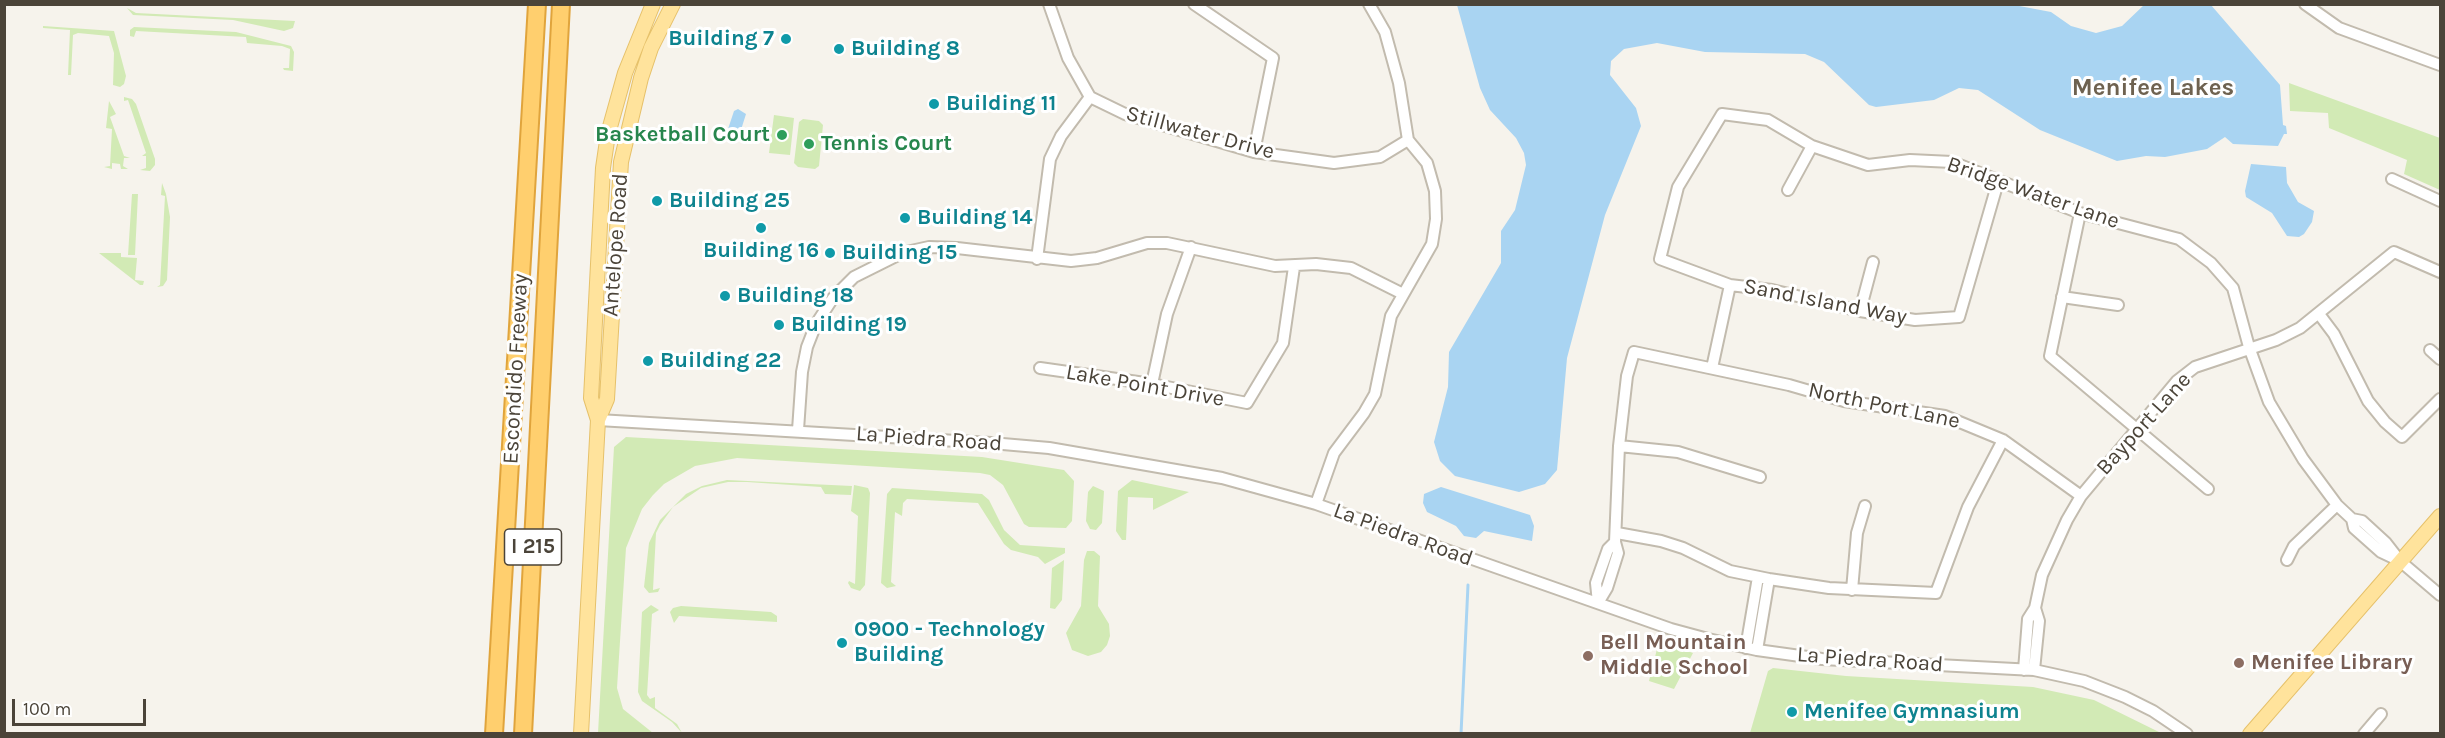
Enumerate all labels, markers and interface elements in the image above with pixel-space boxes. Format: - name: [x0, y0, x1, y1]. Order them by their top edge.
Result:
- place label: Building 7: [668, 26, 774, 52]
- marker: Building 7: [779, 32, 793, 46]
- place label: Building 8: [851, 36, 960, 62]
- marker: Building 8: [832, 42, 846, 56]
- district label: Menifee Lakes: [2072, 74, 2234, 102]
- place label: Building 11: [946, 91, 1056, 117]
- marker: Building 11: [927, 97, 941, 111]
- street label: Stillwater Drive: [1123, 100, 1277, 166]
- place label: Basketball Court: [595, 122, 770, 148]
- marker: Basketball Court: [775, 128, 789, 142]
- place label: Tennis Court: [821, 131, 952, 157]
- marker: Tennis Court: [802, 137, 816, 151]
- street label: Bridge Water Lane: [1943, 151, 2123, 235]
- street label: Antelope Road: [598, 172, 634, 318]
- place label: Building 25: [669, 188, 790, 214]
- marker: Building 25: [650, 194, 664, 208]
- place label: Building 14: [917, 205, 1033, 231]
- marker: Building 14: [898, 211, 912, 225]
- marker: Building 16: [754, 221, 768, 235]
- place label: Building 16: [703, 238, 819, 264]
- place label: Building 15: [842, 240, 957, 266]
- marker: Building 15: [823, 246, 837, 260]
- street label: Escondido Freeway: [498, 273, 534, 465]
- street label: Sand Island Way: [1741, 273, 1909, 331]
- place label: Building 18: [737, 283, 854, 309]
- marker: Building 18: [718, 289, 732, 303]
- place label: Building 19: [791, 312, 907, 338]
- marker: Building 19: [772, 318, 786, 332]
- place label: Building 22: [660, 348, 781, 374]
- marker: Building 22: [641, 354, 655, 368]
- street label: Lake Point Drive: [1064, 359, 1226, 413]
- street label: Bayport Lane: [2091, 367, 2197, 481]
- street label: North Port Lane: [1806, 377, 1962, 435]
- street label: La Piedra Road: [855, 421, 1003, 457]
- street label: La Piedra Road: [1330, 498, 1476, 572]
- road number: I 215: [504, 529, 562, 565]
- place label: 0900 - Technology Building: [854, 617, 1045, 668]
- place label: Bell Mountain Middle School: [1600, 630, 1748, 682]
- marker: 0900 - Technology Building: [835, 636, 849, 650]
- street label: La Piedra Road: [1796, 642, 1944, 678]
- marker: Bell Mountain Middle School: [1581, 649, 1595, 663]
- place label: Menifee Library: [2251, 650, 2413, 676]
- marker: Menifee Library: [2232, 656, 2246, 670]
- scale bar: [15, 687, 148, 725]
- text: 100 m: [23, 698, 71, 720]
- place label: Menifee Gymnasium: [1804, 699, 2020, 725]
- marker: Menifee Gymnasium: [1785, 705, 1799, 719]

